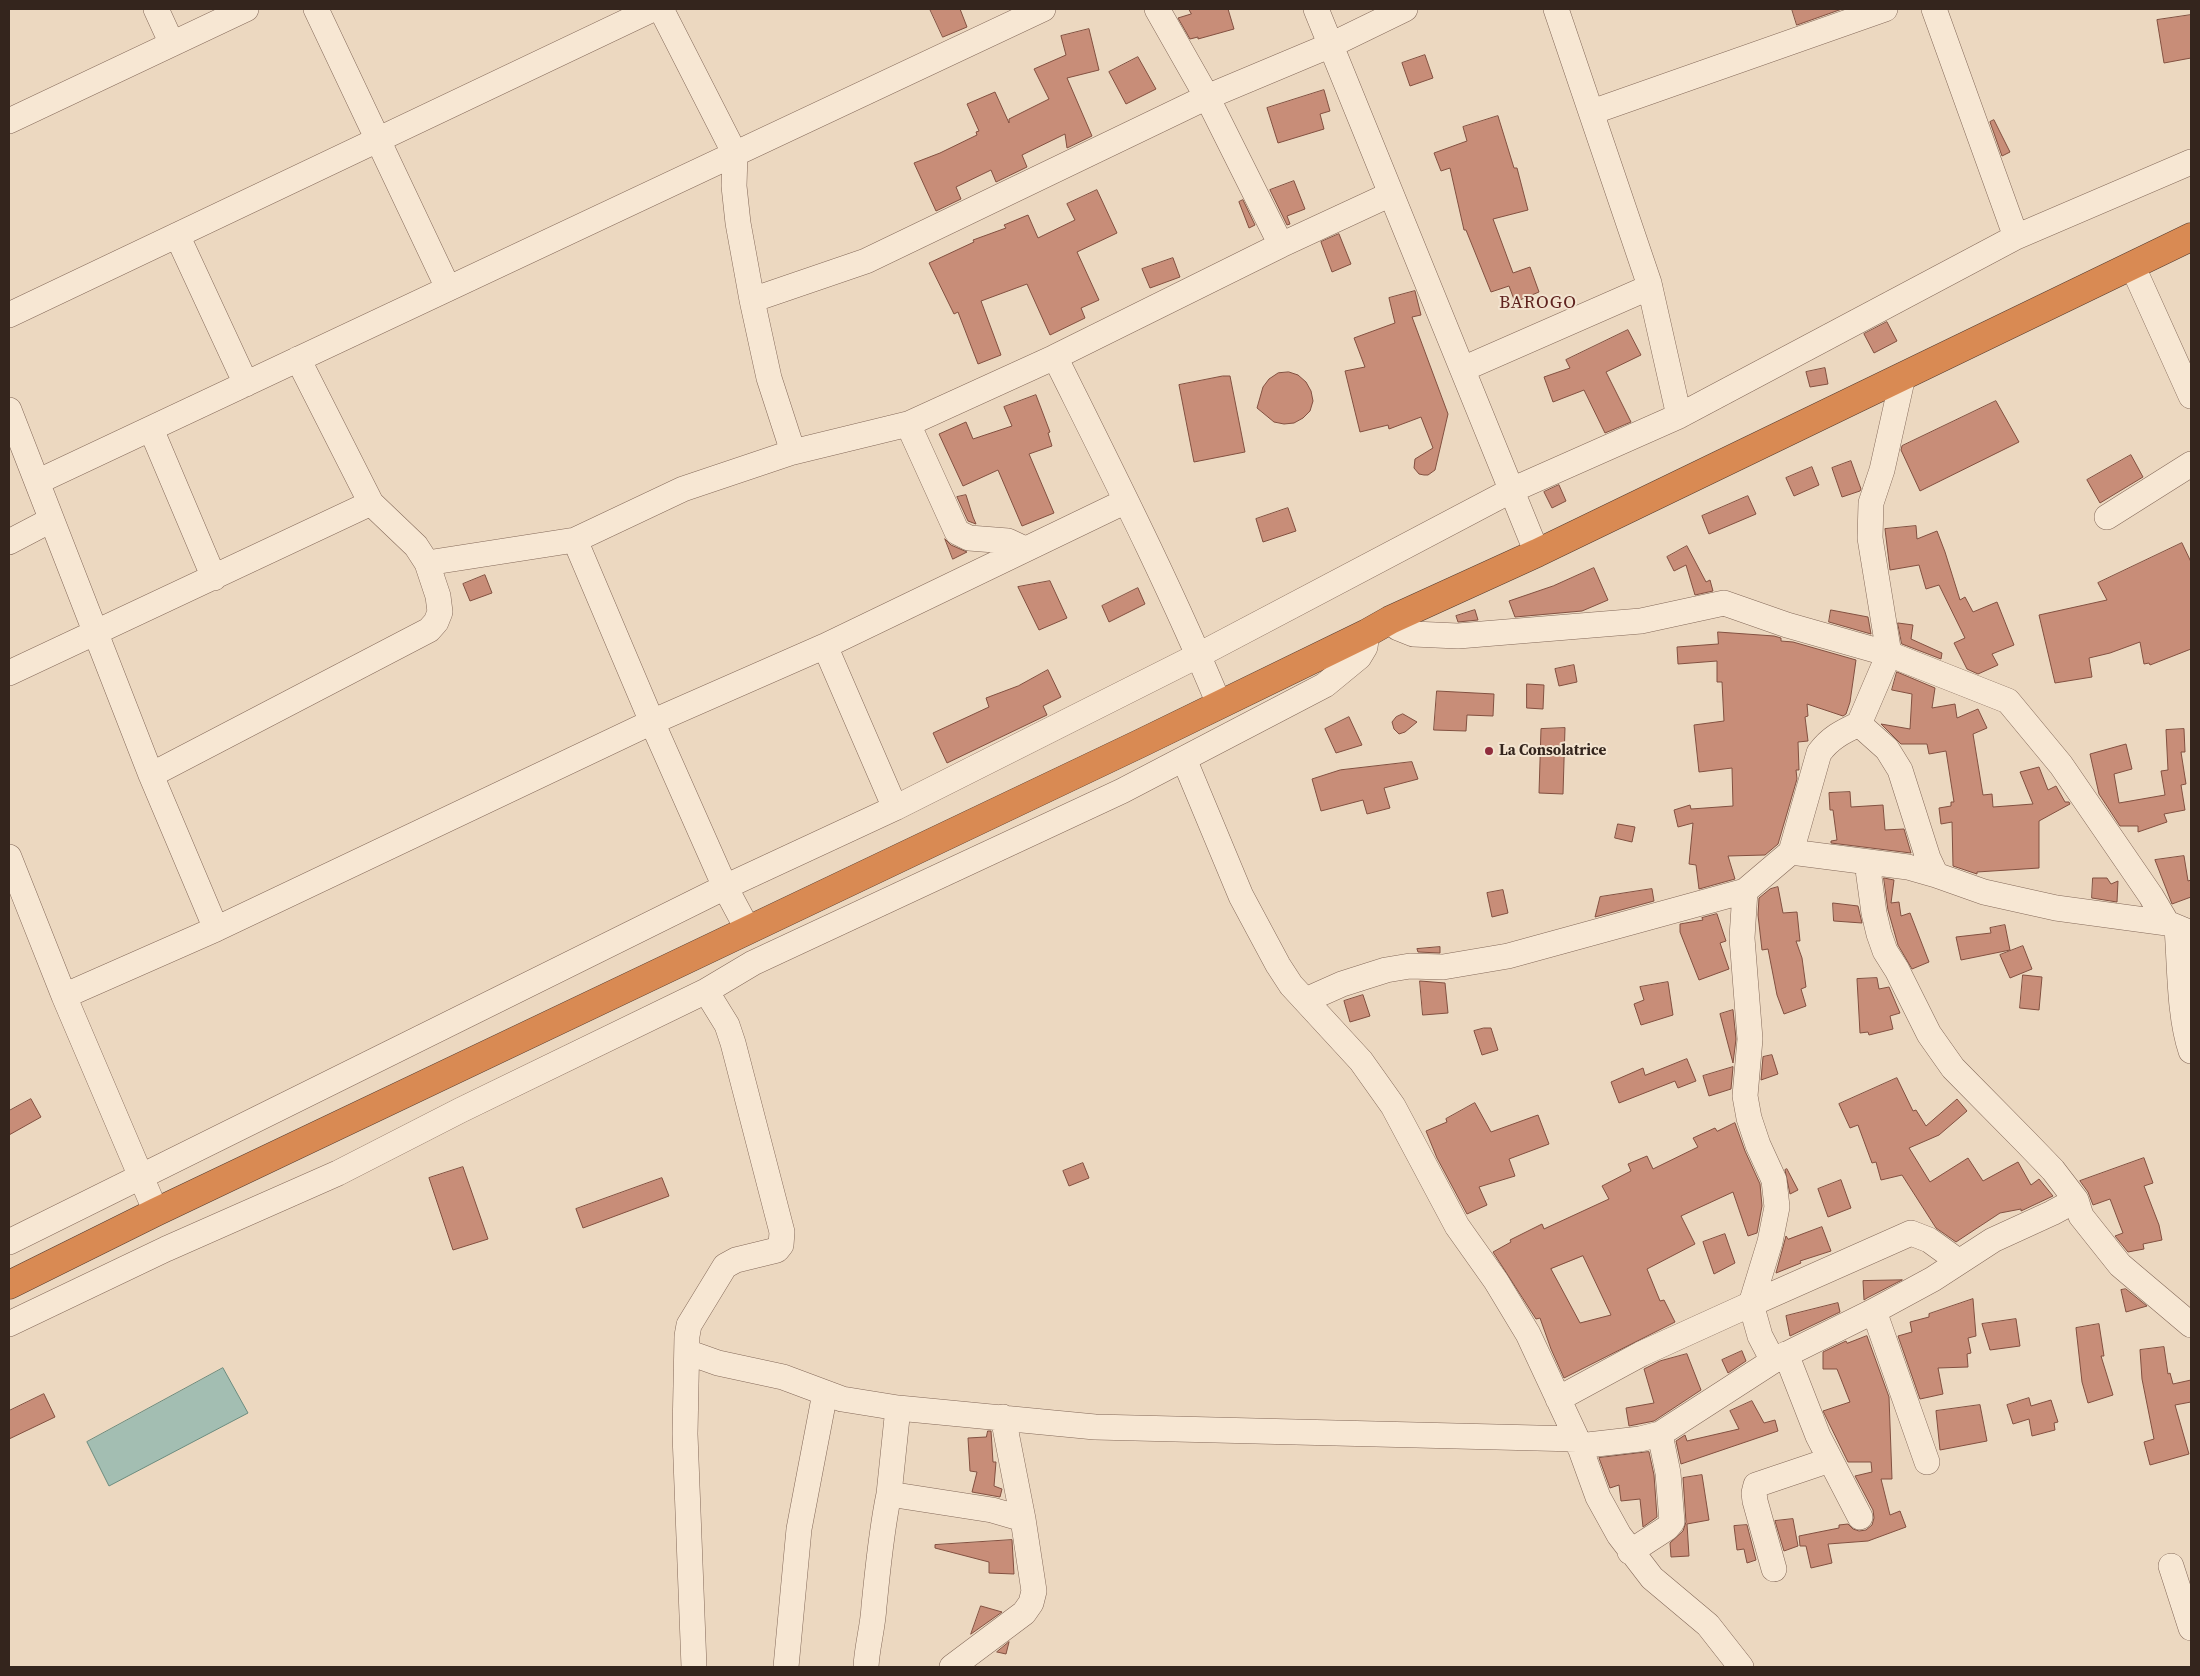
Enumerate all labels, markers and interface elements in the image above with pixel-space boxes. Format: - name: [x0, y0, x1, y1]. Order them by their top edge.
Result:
- district label: BAROGO: [1498, 292, 1578, 314]
- place label: La Consolatrice: [1499, 742, 1606, 760]
- marker: La Consolatrice: [1483, 745, 1495, 757]

